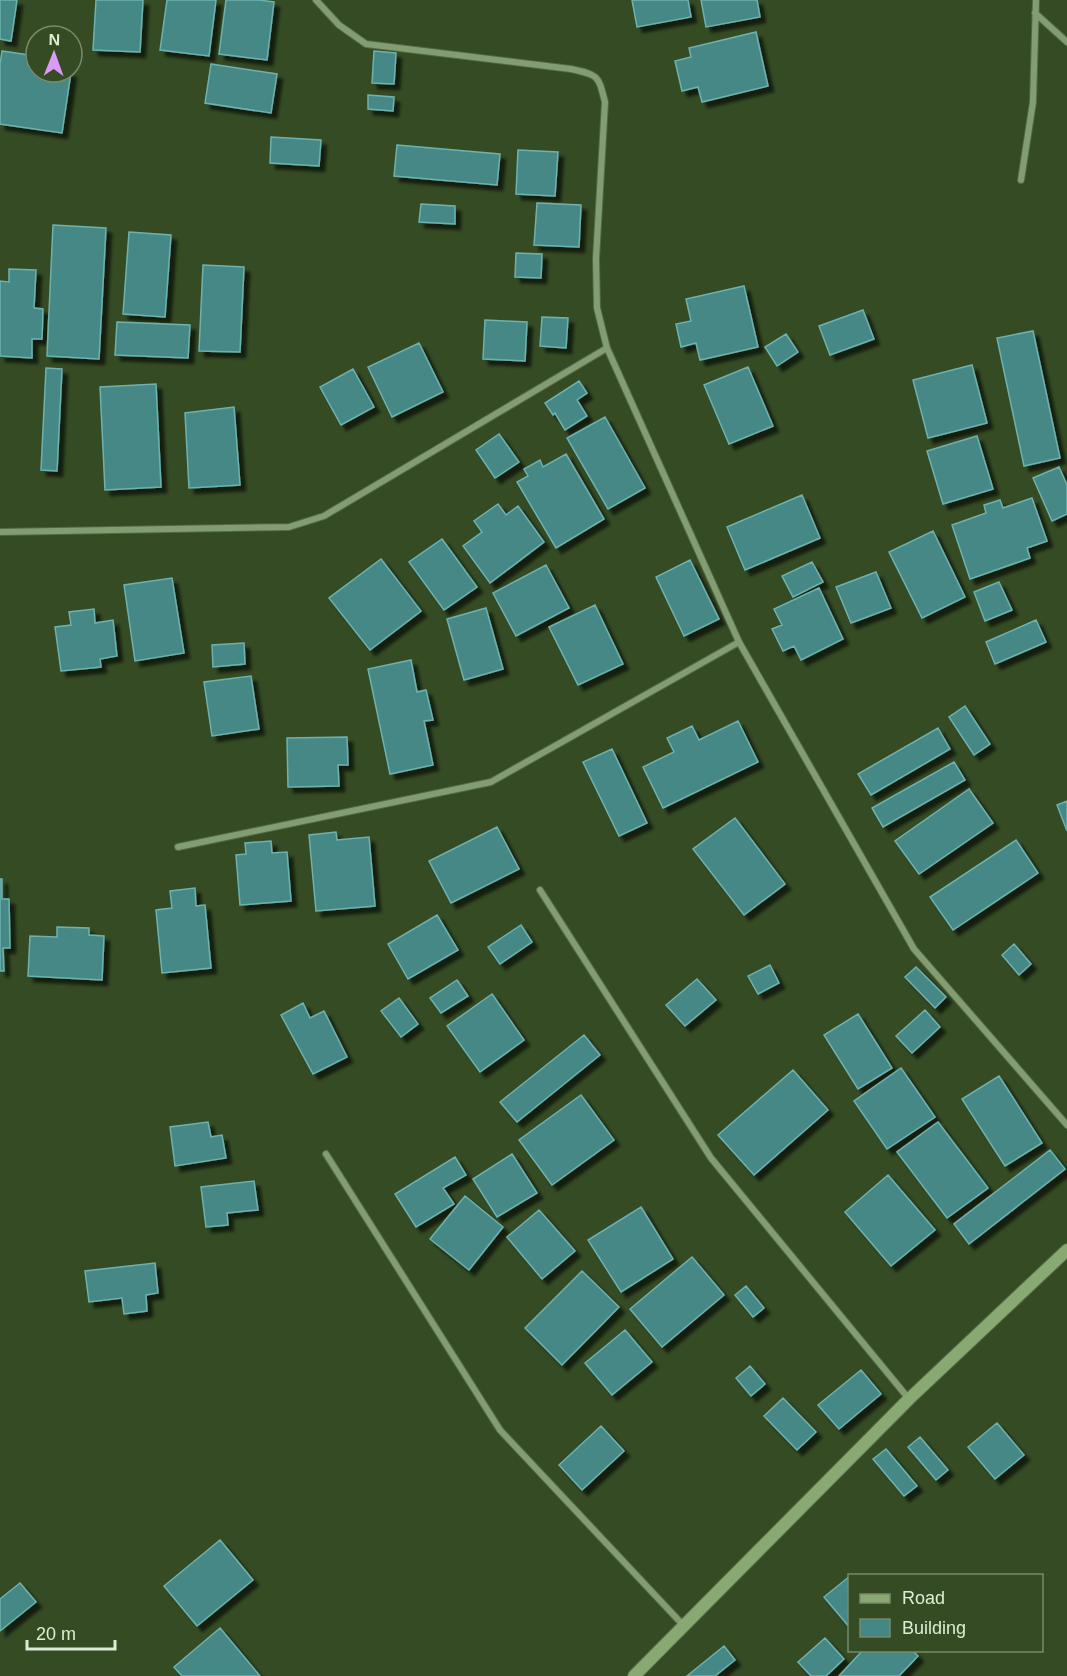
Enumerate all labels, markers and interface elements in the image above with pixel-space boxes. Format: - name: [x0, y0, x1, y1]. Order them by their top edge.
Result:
- north arrow: [24, 24, 84, 84]
- text: N: [48, 31, 60, 48]
- legend: [848, 1574, 1043, 1652]
- text: Road: [902, 1588, 945, 1608]
- scale bar: [27, 1613, 116, 1651]
- text: Building: [902, 1618, 966, 1638]
- text: 20 m: [36, 1624, 76, 1644]

